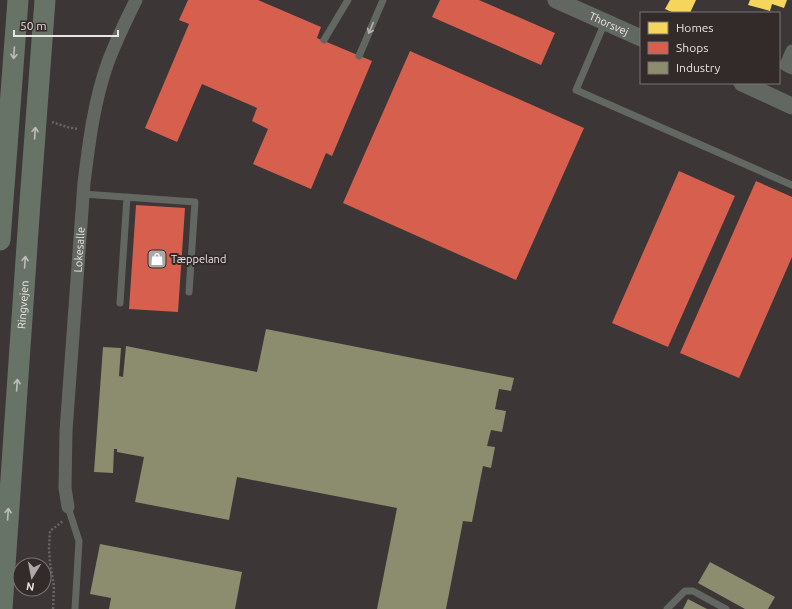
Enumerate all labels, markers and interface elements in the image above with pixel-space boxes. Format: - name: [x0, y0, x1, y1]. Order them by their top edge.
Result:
- street label: Thorsvej: [587, 10, 631, 38]
- scale bar: [14, 12, 118, 38]
- legend: [640, 12, 780, 84]
- text: 50 m: [20, 19, 47, 32]
- one-way arrow: [367, 21, 374, 33]
- text: Homes: [676, 21, 714, 34]
- text: Shops: [676, 41, 708, 54]
- one-way arrow: [10, 46, 17, 59]
- text: Industry: [676, 61, 721, 74]
- one-way arrow: [31, 127, 38, 140]
- street label: Lokesalle: [72, 226, 87, 273]
- shop icon: Tæppeland: [146, 248, 168, 270]
- place label: Tæppeland: [171, 253, 226, 265]
- one-way arrow: [22, 256, 29, 269]
- street label: Ringvejen: [15, 280, 31, 329]
- one-way arrow: [14, 378, 21, 391]
- one-way arrow: [5, 508, 12, 521]
- north arrow: [12, 557, 52, 597]
- text: N: [25, 580, 35, 593]

